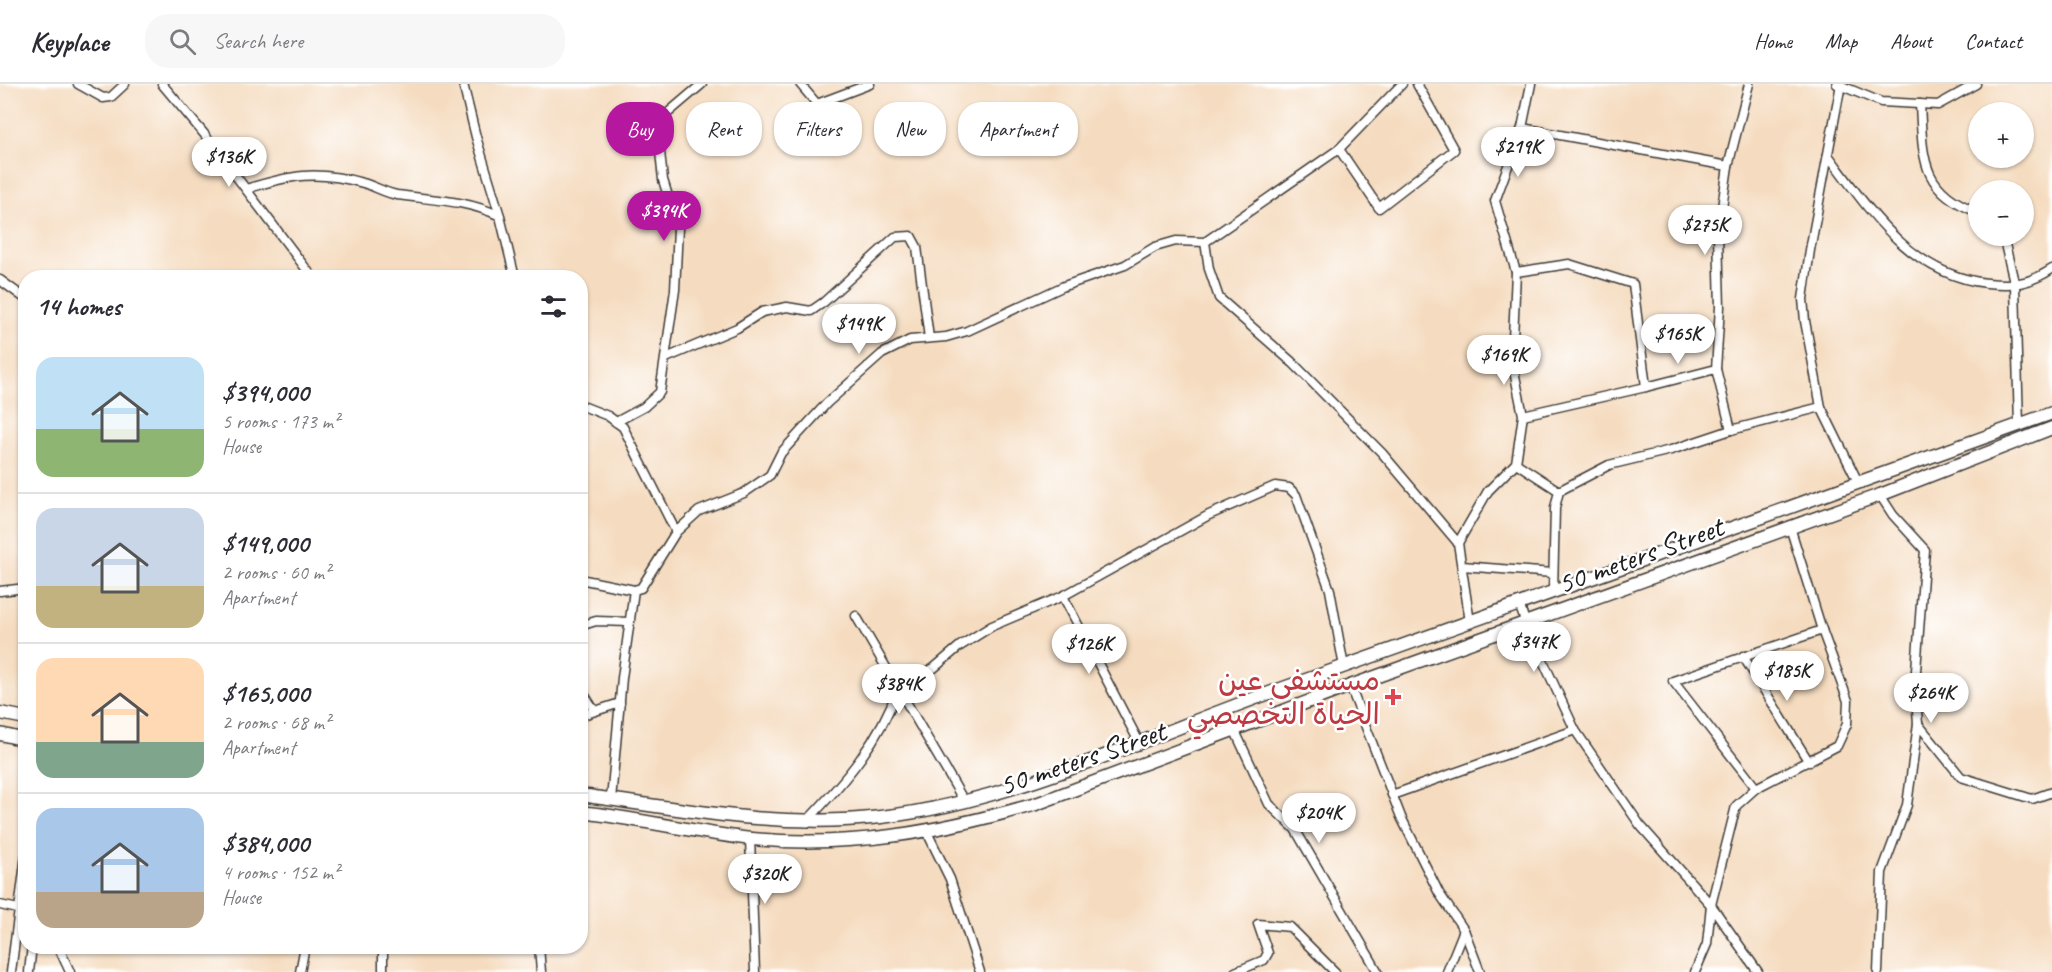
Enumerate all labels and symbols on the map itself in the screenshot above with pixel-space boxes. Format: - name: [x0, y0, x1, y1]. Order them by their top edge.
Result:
- pin: $219K: [1476, 127, 1560, 178]
- pin: $136K: [187, 137, 271, 188]
- pin: $394K: [622, 191, 706, 242]
- pin: $275K: [1663, 205, 1747, 256]
- pin: $149K: [817, 304, 901, 355]
- pin: $165K: [1636, 314, 1720, 365]
- pin: $169K: [1462, 335, 1546, 386]
- street label: 50 meters Street: [1552, 506, 1731, 603]
- pin: $347K: [1492, 622, 1576, 673]
- pin: $126K: [1047, 624, 1131, 675]
- pin: $185K: [1745, 651, 1829, 702]
- place label: مستشفى عين الحياة التخصصي: [1187, 661, 1380, 740]
- pin: $384K: [857, 664, 941, 715]
- pin: $264K: [1889, 673, 1973, 724]
- marker: مستشفى عين الحياة التخصصي: [1384, 688, 1402, 706]
- street label: 50 meters Street: [994, 711, 1173, 804]
- pin: $204K: [1277, 793, 1361, 844]
- pin: $320K: [723, 854, 807, 905]

